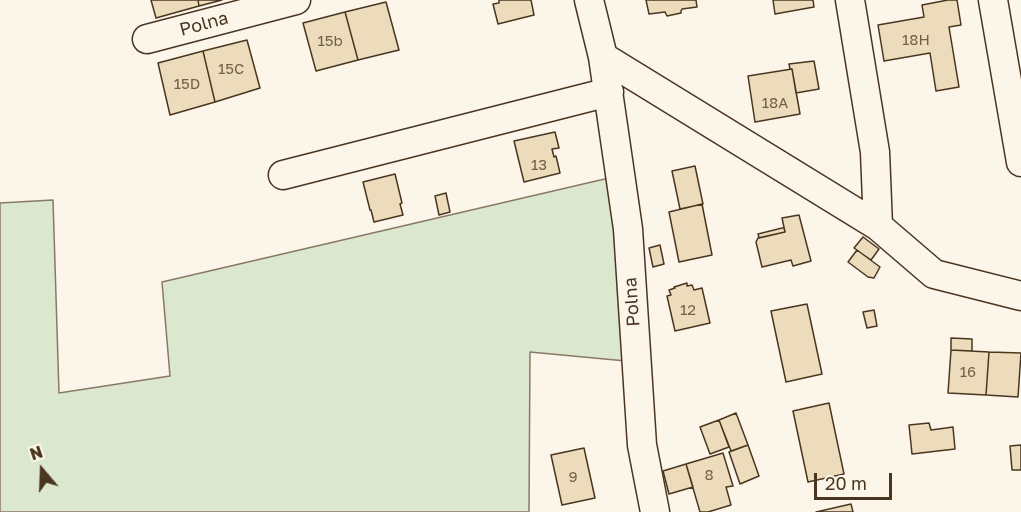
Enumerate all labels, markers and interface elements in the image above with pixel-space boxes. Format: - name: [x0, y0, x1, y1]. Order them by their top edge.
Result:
- street label: Polna: [177, 7, 231, 41]
- house number: 18H: [902, 31, 930, 49]
- house number: 15b: [317, 32, 343, 50]
- house number: 15C: [218, 60, 244, 78]
- house number: 15D: [174, 75, 200, 93]
- house number: 18A: [762, 94, 788, 112]
- house number: 13: [531, 156, 547, 174]
- street label: Polna: [620, 277, 644, 327]
- house number: 12: [680, 301, 696, 319]
- house number: 16: [960, 363, 976, 381]
- north arrow: [12, 440, 72, 500]
- text: N: [27, 442, 45, 464]
- scale bar: [817, 461, 895, 499]
- house number: 8: [704, 466, 714, 484]
- house number: 9: [568, 468, 578, 486]
- text: 20 m: [825, 472, 867, 494]

